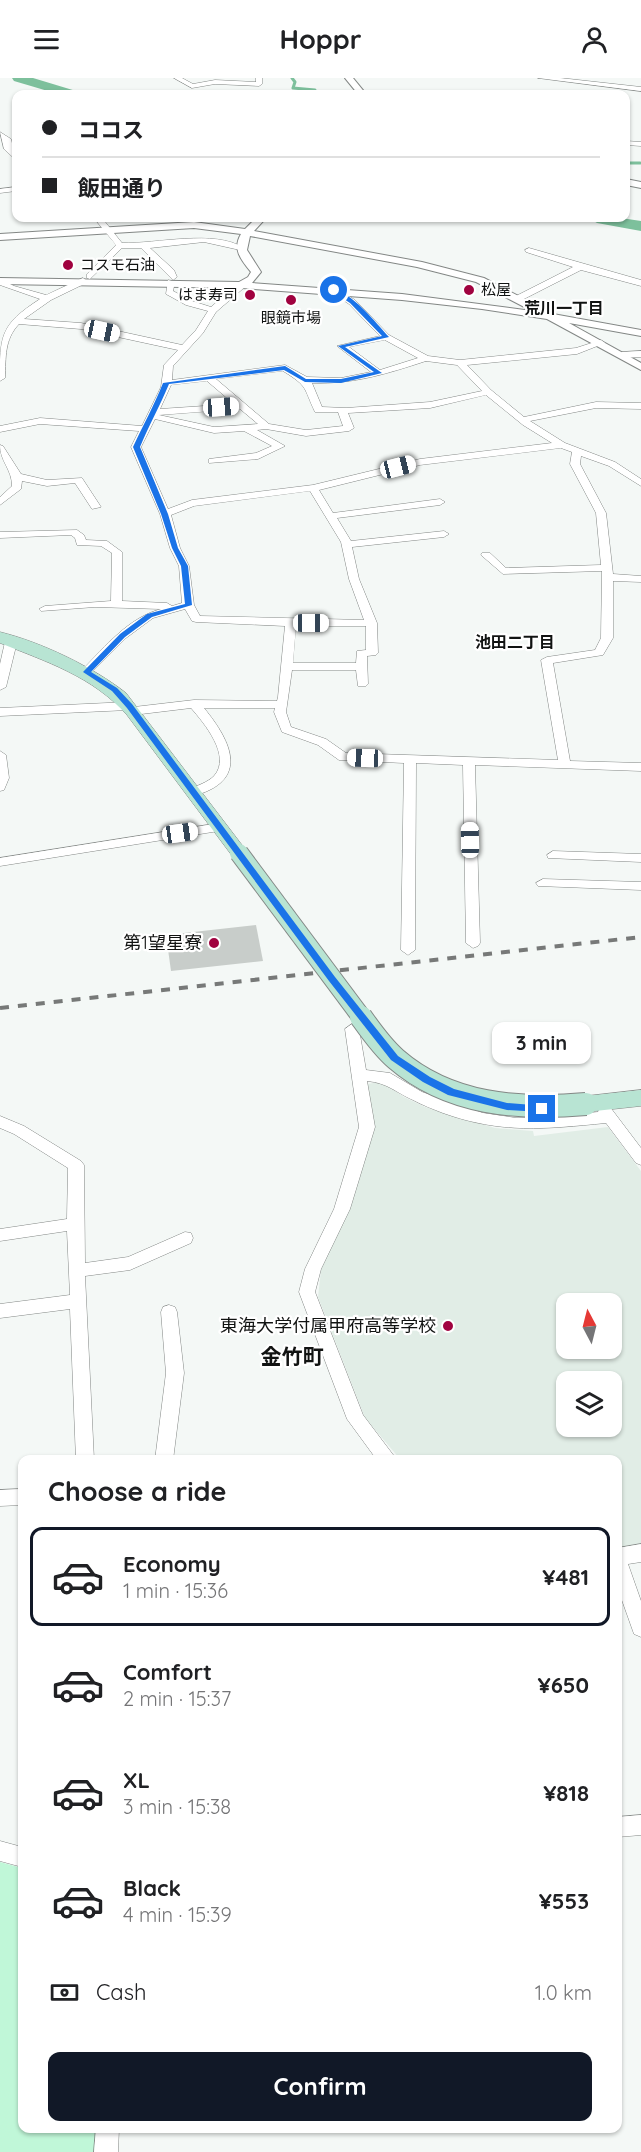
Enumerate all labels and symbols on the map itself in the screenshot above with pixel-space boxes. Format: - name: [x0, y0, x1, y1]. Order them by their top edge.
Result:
- place label: コスモ石油: [80, 255, 155, 274]
- marker: コスモ石油: [61, 258, 75, 272]
- route start: [320, 276, 347, 303]
- place label: 松屋: [481, 280, 511, 299]
- marker: 松屋: [462, 283, 476, 297]
- place label: はま寿司: [178, 285, 238, 304]
- marker: はま寿司: [243, 288, 257, 302]
- marker: 眼鏡市場: [284, 293, 298, 307]
- district label: 荒川一丁目: [524, 298, 604, 318]
- place label: 眼鏡市場: [261, 308, 321, 327]
- car: [83, 318, 121, 344]
- car: [202, 397, 240, 417]
- car: [378, 454, 418, 480]
- car: [293, 614, 329, 632]
- district label: 池田二丁目: [475, 632, 555, 652]
- car: [347, 748, 383, 768]
- car: [161, 822, 199, 844]
- car: [461, 822, 479, 858]
- place label: 第1望星寮: [123, 931, 202, 954]
- marker: 第1望星寮: [207, 936, 221, 950]
- callout: 3 min: [492, 1022, 592, 1064]
- route end: [528, 1095, 555, 1122]
- north arrow: [556, 1293, 622, 1359]
- place label: 東海大学付属甲府高等学校: [220, 1314, 436, 1337]
- marker: 東海大学付属甲府高等学校: [441, 1319, 455, 1333]
- district label: 金竹町: [261, 1343, 324, 1369]

